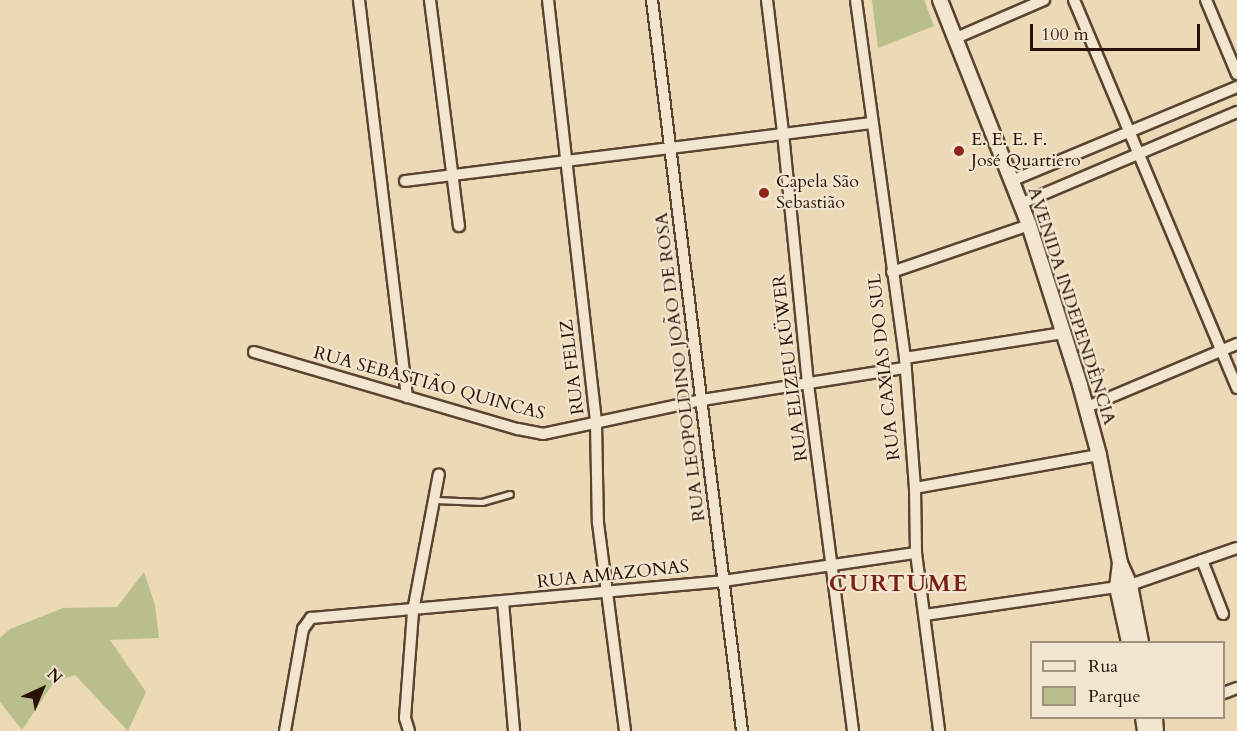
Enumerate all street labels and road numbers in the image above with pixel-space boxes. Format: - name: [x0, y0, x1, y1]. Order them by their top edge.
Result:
- street label: AVENIDA INDEPENDÊNCIA: [1022, 184, 1120, 428]
- street label: RUA LEOPOLDINO JOÃO DE ROSA: [651, 211, 711, 523]
- street label: RUA CAXIAS DO SUL: [864, 272, 906, 462]
- street label: RUA ELIZEU KÜWER: [769, 273, 813, 463]
- street label: RUA FELIZ: [556, 318, 590, 416]
- street label: RUA SEBASTIÃO QUINCAS: [311, 343, 547, 425]
- street label: RUA AMAZONAS: [536, 556, 690, 594]

